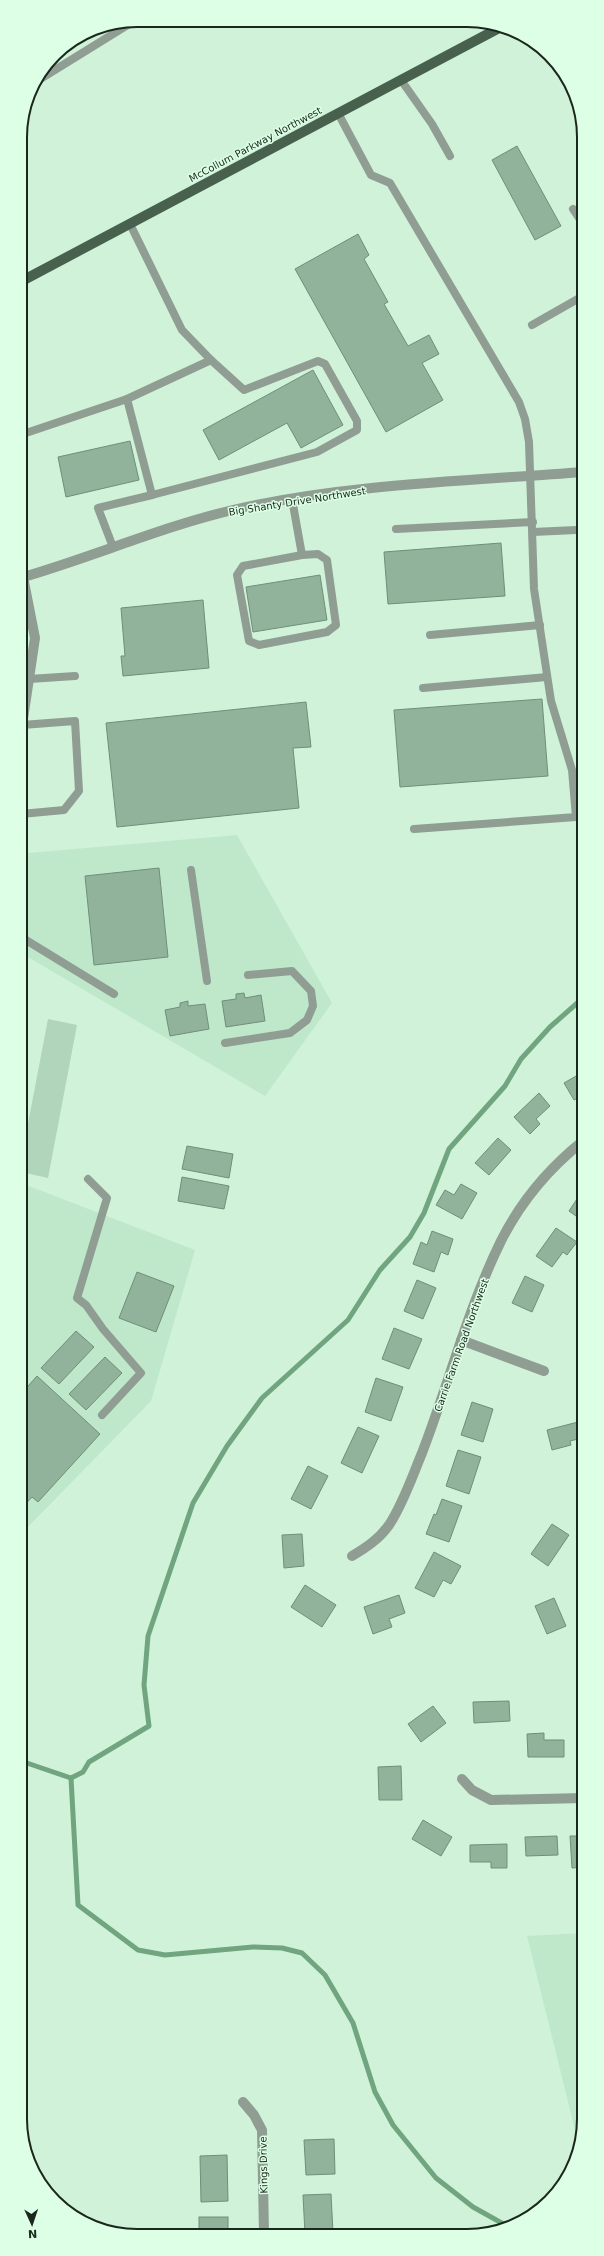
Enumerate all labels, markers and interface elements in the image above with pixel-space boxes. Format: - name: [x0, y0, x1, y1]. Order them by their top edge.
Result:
- street label: McCollum Parkway Northwest: [187, 105, 323, 184]
- street label: Big Shanty Drive Northwest: [228, 485, 366, 518]
- street label: Carrie Farm Road Northwest: [432, 1277, 491, 1413]
- street label: Kings Drive: [258, 2136, 269, 2194]
- north arrow: [12, 2204, 52, 2244]
- text: N: [28, 2227, 37, 2240]

